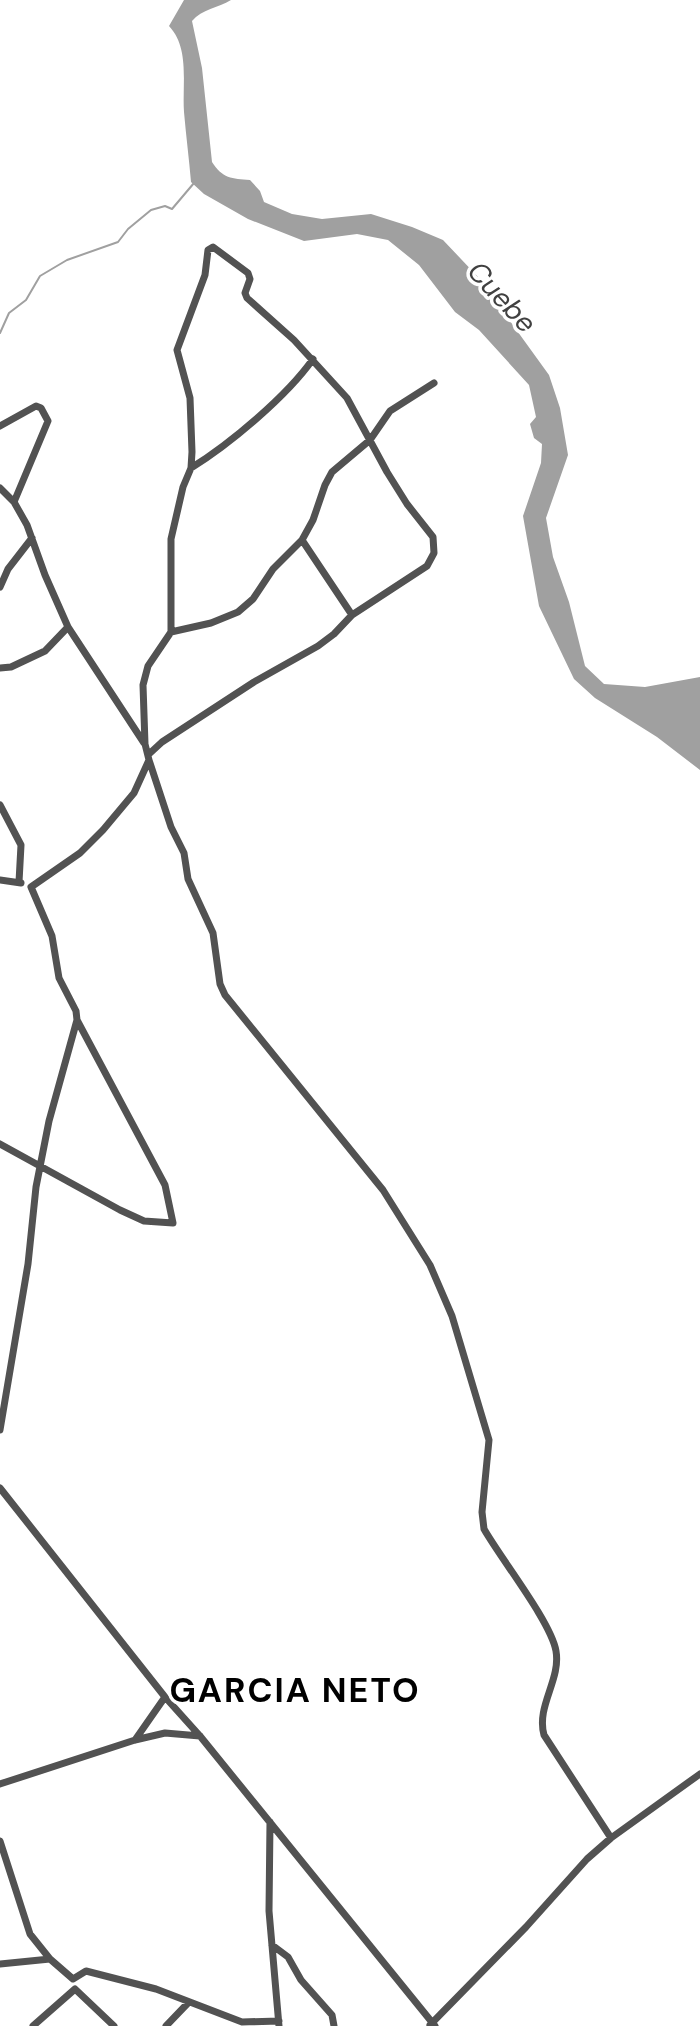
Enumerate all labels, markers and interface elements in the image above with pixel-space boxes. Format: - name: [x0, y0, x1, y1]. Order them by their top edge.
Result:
- water label: Cuebe: [459, 253, 545, 341]
- district label: GARCIA NETO: [169, 1668, 421, 1713]

